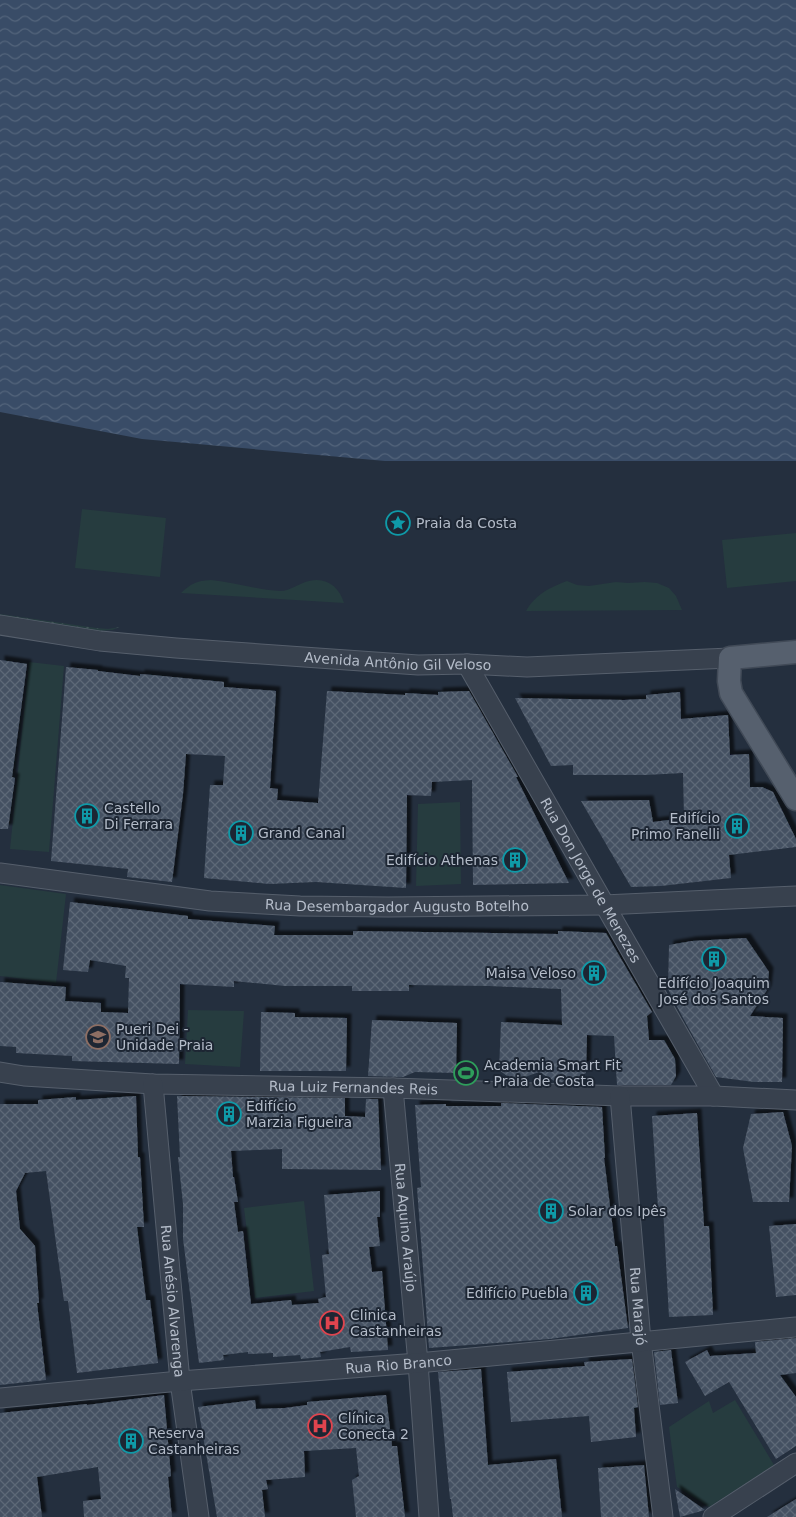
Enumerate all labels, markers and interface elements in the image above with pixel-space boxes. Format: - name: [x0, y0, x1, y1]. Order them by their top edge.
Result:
- place icon: Praia da Costa: [385, 510, 411, 536]
- place label: Praia da Costa: [416, 515, 517, 531]
- street label: Avenida Antônio Gil Veloso: [304, 649, 492, 673]
- street label: Rua Don Jorge de Menezes: [537, 795, 644, 965]
- place label: Castello Di Ferrara: [104, 800, 173, 832]
- building icon: Castello Di Ferrara: [74, 803, 100, 829]
- place label: Edifício Primo Fanelli: [631, 810, 720, 842]
- building icon: Edifício Primo Fanelli: [724, 813, 750, 839]
- building icon: Grand Canal: [228, 820, 254, 846]
- place label: Grand Canal: [258, 825, 345, 841]
- building icon: Edifício Athenas: [502, 847, 528, 873]
- place label: Edifício Athenas: [386, 852, 498, 868]
- street label: Rua Desembargador Augusto Botelho: [265, 896, 529, 915]
- building icon: Edifício Joaquim José dos Santos: [701, 946, 727, 972]
- building icon: Maisa Veloso: [581, 960, 607, 986]
- place label: Maisa Veloso: [486, 965, 576, 981]
- place label: Edifício Joaquim José dos Santos: [658, 975, 770, 1007]
- place label: Pueri Dei - Unidade Praia: [116, 1021, 213, 1053]
- school or university icon: Pueri Dei - Unidade Praia: [85, 1024, 111, 1050]
- place label: Academia Smart Fit - Praia de Costa: [484, 1057, 621, 1089]
- sports icon: Academia Smart Fit - Praia de Costa: [453, 1060, 479, 1086]
- street label: Rua Luiz Fernandes Reis: [269, 1078, 438, 1098]
- place label: Edifício Marzia Figueira: [246, 1098, 352, 1130]
- building icon: Edifício Marzia Figueira: [216, 1101, 242, 1127]
- street label: Rua Aquino Araújo: [392, 1162, 419, 1292]
- building icon: Solar dos Ipês: [538, 1198, 564, 1224]
- place label: Solar dos Ipês: [568, 1203, 666, 1219]
- street label: Rua Anésio Alvarenga: [158, 1224, 188, 1378]
- street label: Rua Marajó: [627, 1266, 649, 1346]
- building icon: Edifício Puebla: [573, 1280, 599, 1306]
- place label: Edifício Puebla: [466, 1285, 568, 1301]
- place label: Clinica Castanheiras: [350, 1307, 442, 1339]
- hospital icon: Clinica Castanheiras: [319, 1310, 345, 1336]
- street label: Rua Rio Branco: [345, 1352, 453, 1376]
- place label: Clínica Conecta 2: [338, 1410, 409, 1442]
- hospital icon: Clínica Conecta 2: [307, 1413, 333, 1439]
- place label: Reserva Castanheiras: [148, 1425, 240, 1457]
- building icon: Reserva Castanheiras: [118, 1428, 144, 1454]

